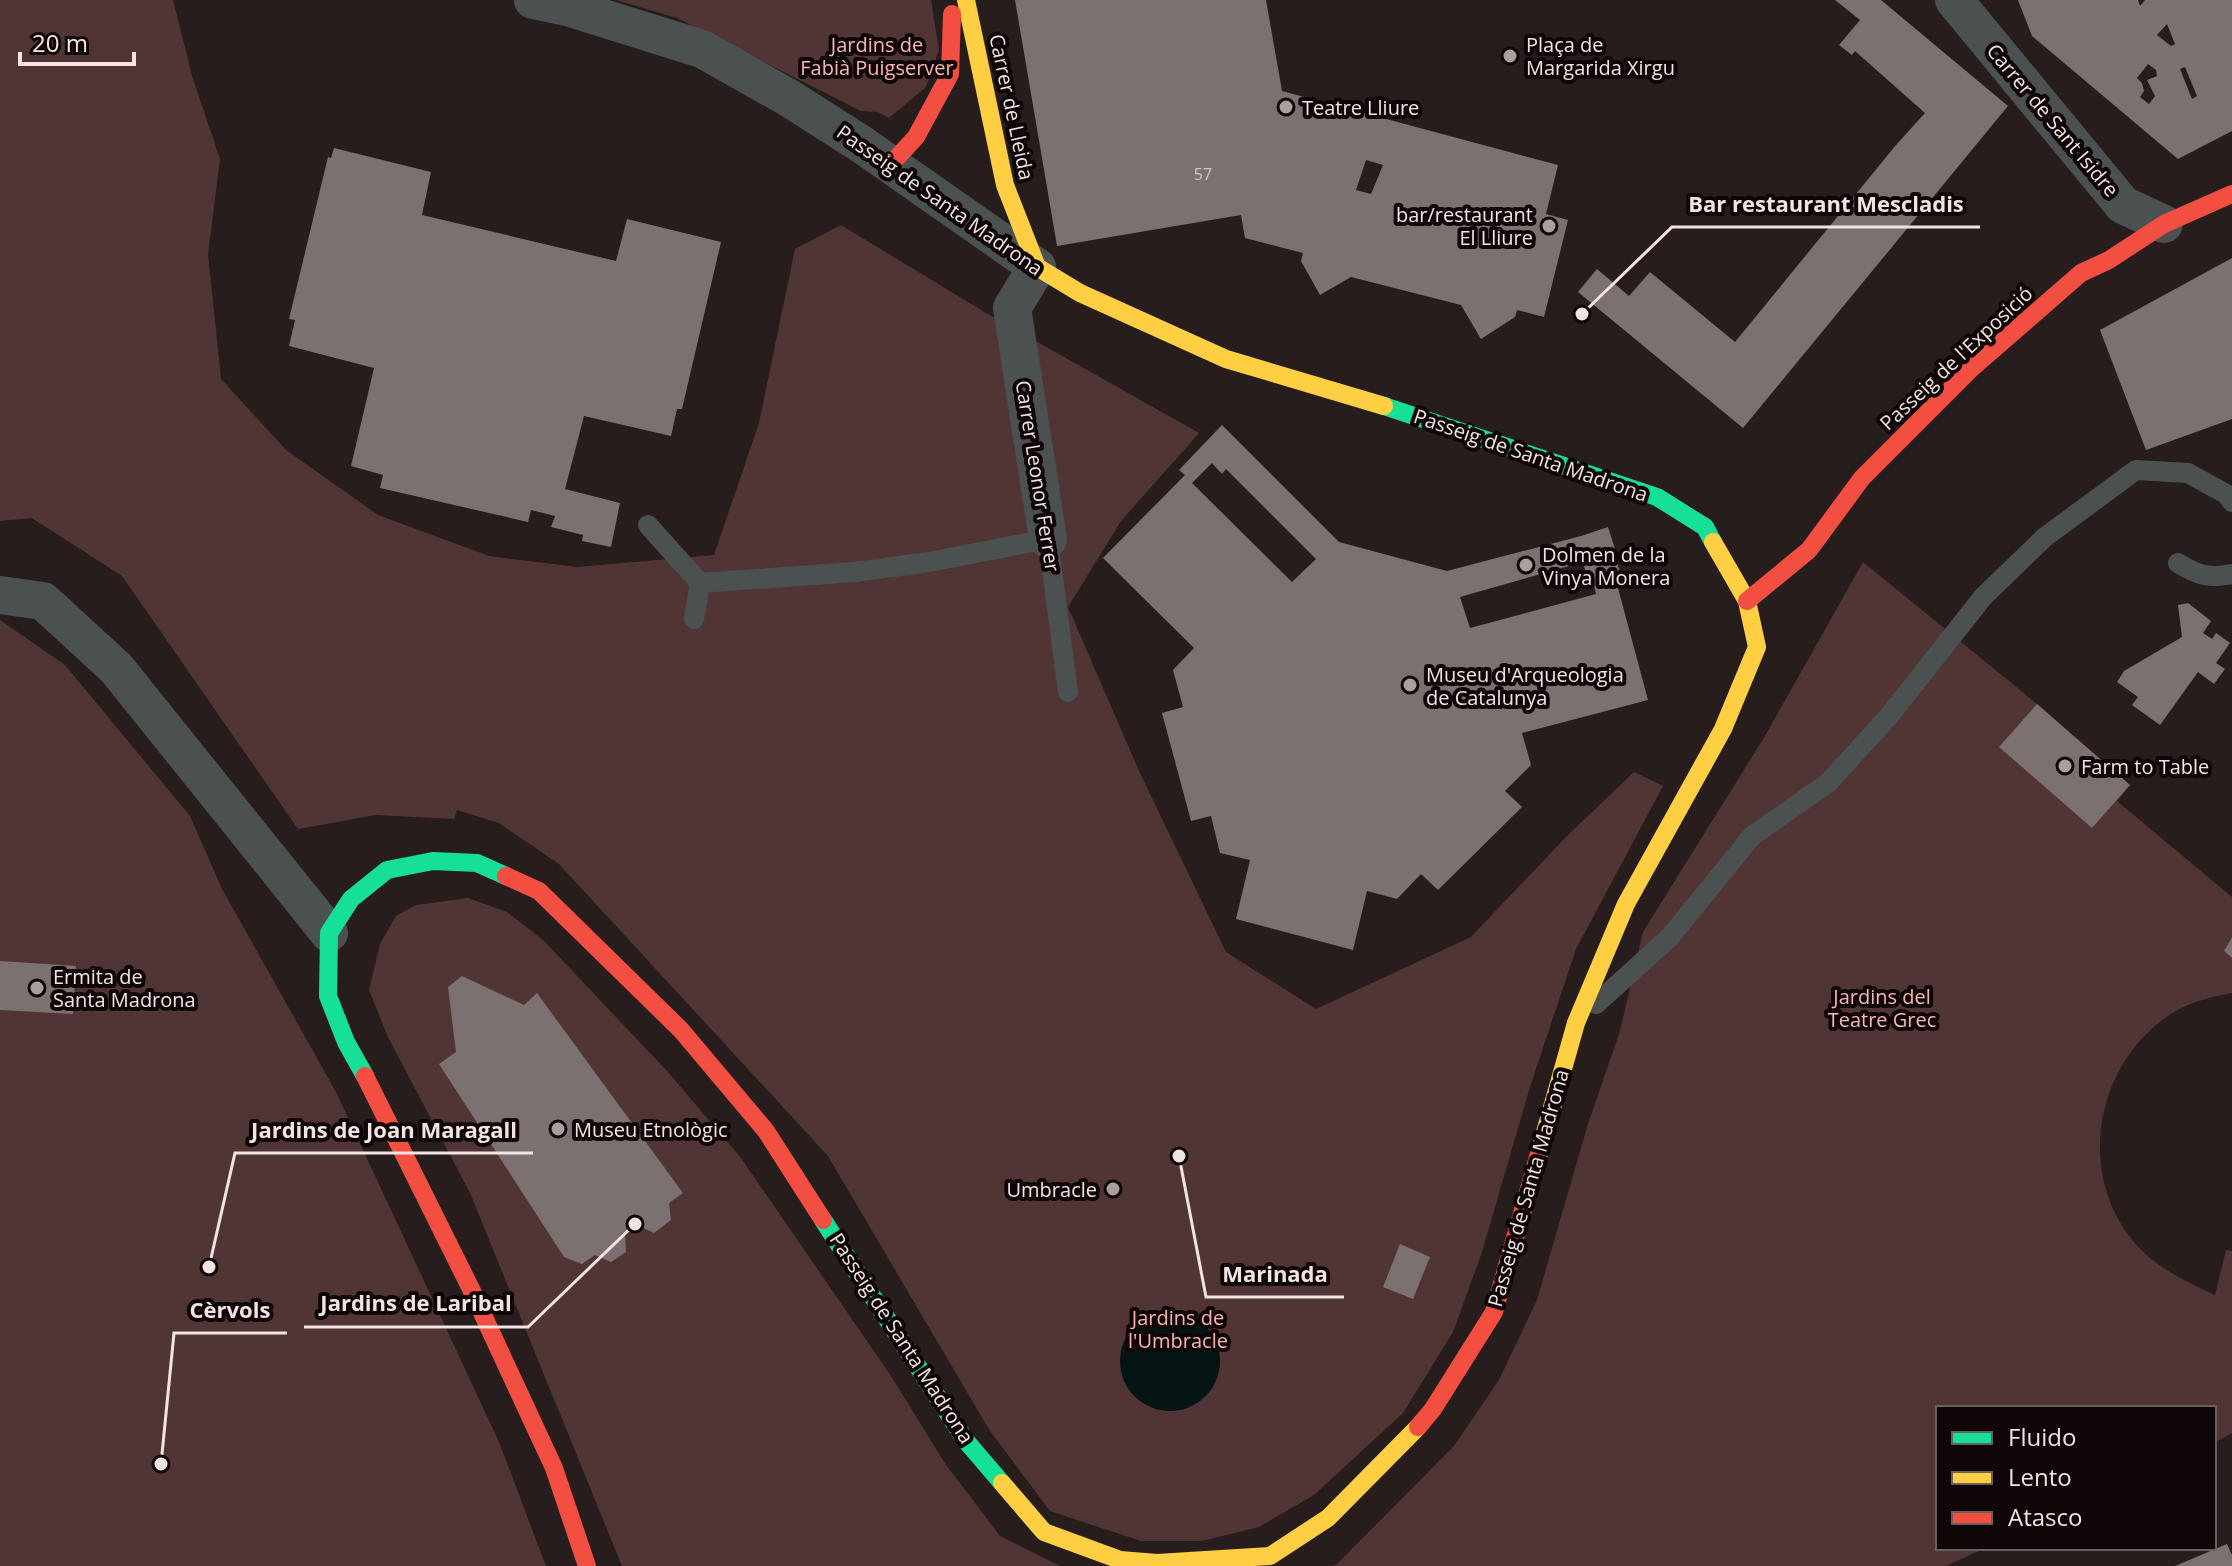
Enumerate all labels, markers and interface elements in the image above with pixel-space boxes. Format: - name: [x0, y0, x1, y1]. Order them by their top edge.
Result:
- scale bar: [20, 16, 134, 66]
- text: 20 m: [32, 26, 88, 59]
- park label: Jardins de Fabià Puigserver: [800, 31, 954, 81]
- place label: Plaça de Margarida Xirgu: [1526, 31, 1675, 81]
- street label: Carrer de Lleida: [983, 32, 1041, 182]
- street label: Carrer de Sant Isidre: [1981, 38, 2125, 202]
- marker: Plaça de Margarida Xirgu: [1501, 47, 1519, 65]
- place label: Teatre Lliure: [1302, 94, 1419, 121]
- marker: Teatre Lliure: [1277, 98, 1295, 116]
- street label: Passeig de Santa Madrona: [832, 118, 1048, 282]
- house number: 57: [1194, 163, 1212, 185]
- callout: Bar restaurant Mescladis: [1672, 181, 1980, 227]
- text: Bar restaurant Mescladis: [1688, 188, 1964, 218]
- place label: bar/restaurant El Lliure: [1396, 201, 1533, 251]
- marker: bar/restaurant El Lliure: [1540, 217, 1558, 235]
- street label: Passeig de l'Exposició: [1874, 280, 2038, 436]
- street label: Carrer Leonor Ferrer: [1010, 378, 1066, 574]
- street label: Passeig de Santa Madrona: [1410, 402, 1652, 508]
- place label: Dolmen de la Vinya Monera: [1542, 541, 1670, 591]
- marker: Dolmen de la Vinya Monera: [1517, 556, 1535, 574]
- place label: Museu d'Arqueologia de Catalunya: [1426, 661, 1624, 711]
- marker: Museu d'Arqueologia de Catalunya: [1401, 676, 1419, 694]
- place label: Farm to Table: [2081, 753, 2209, 780]
- marker: Farm to Table: [2056, 757, 2074, 775]
- place label: Ermita de Santa Madrona: [53, 963, 196, 1013]
- marker: Ermita de Santa Madrona: [28, 979, 46, 997]
- park label: Jardins del Teatre Grec: [1828, 983, 1936, 1033]
- street label: Passeig de Santa Madrona: [1481, 1066, 1575, 1310]
- callout: Jardins de Joan Maragall: [235, 1107, 533, 1153]
- text: Jardins de Joan Maragall: [249, 1114, 517, 1144]
- place label: Museu Etnològic: [574, 1116, 728, 1143]
- marker: Museu Etnològic: [549, 1120, 567, 1138]
- place label: Umbracle: [1007, 1176, 1097, 1203]
- marker: Umbracle: [1104, 1180, 1122, 1198]
- street label: Passeig de Santa Madrona: [824, 1228, 980, 1448]
- callout: Marinada: [1206, 1251, 1344, 1297]
- text: Marinada: [1222, 1258, 1328, 1288]
- callout: Jardins de Laribal: [304, 1281, 528, 1327]
- callout: Cèrvols: [174, 1287, 287, 1333]
- text: Jardins de Laribal: [318, 1287, 512, 1317]
- text: Cèrvols: [190, 1294, 270, 1324]
- park label: Jardins de l'Umbracle: [1128, 1304, 1228, 1354]
- legend: [1936, 1406, 2216, 1550]
- text: Fluido: [2008, 1420, 2076, 1453]
- text: Lento: [2008, 1460, 2072, 1493]
- text: Atasco: [2008, 1500, 2082, 1533]

